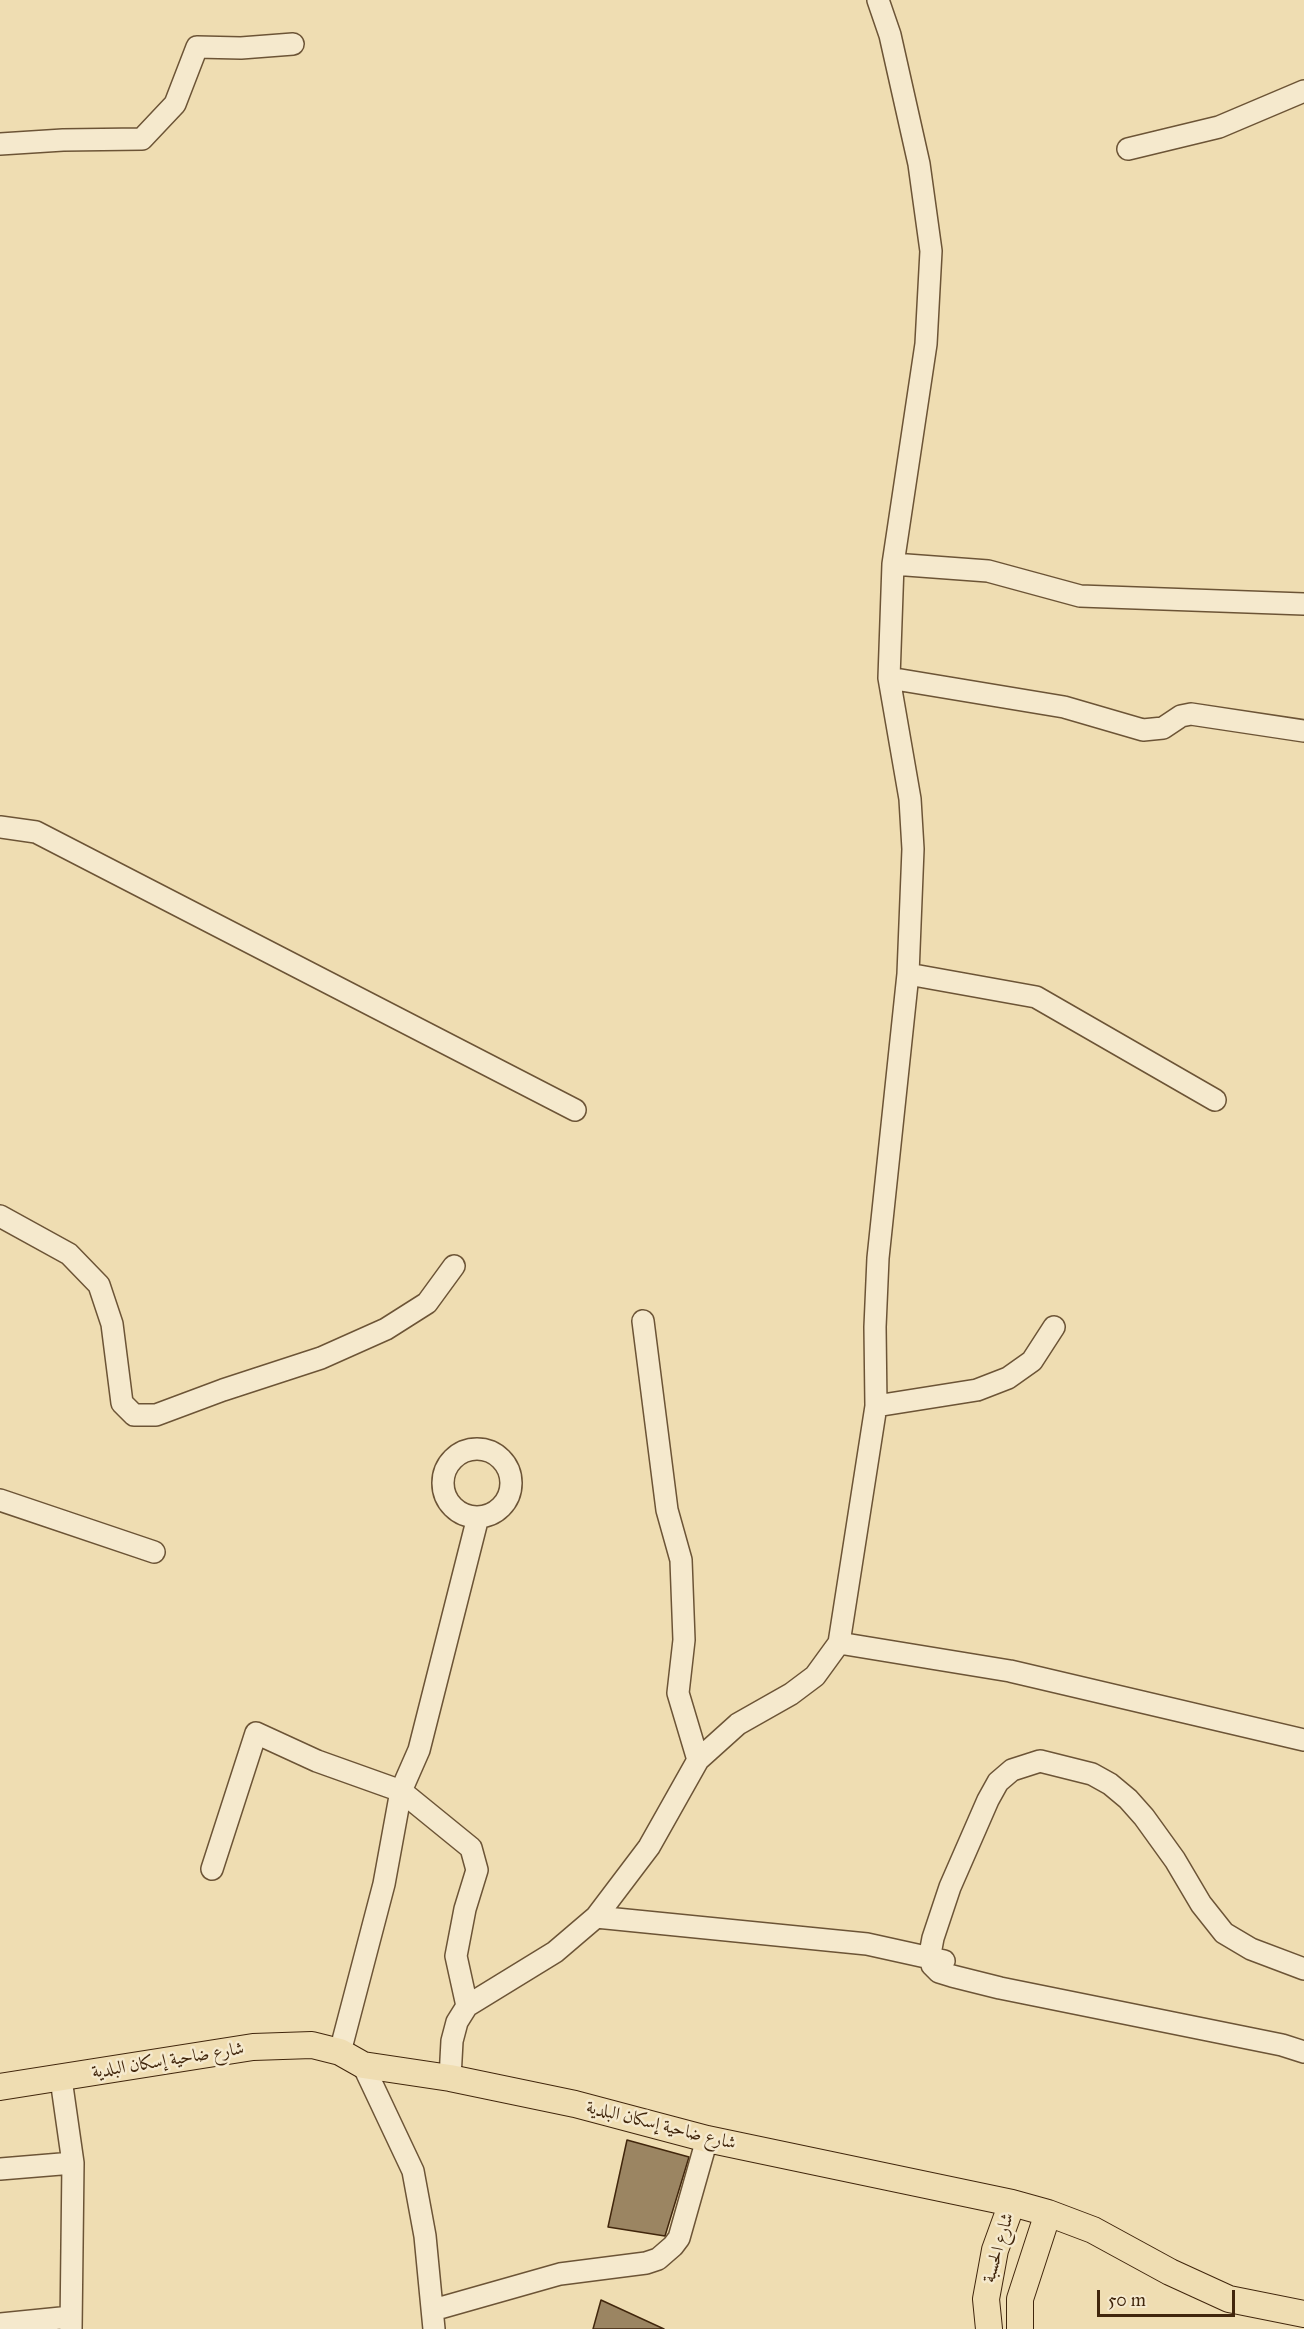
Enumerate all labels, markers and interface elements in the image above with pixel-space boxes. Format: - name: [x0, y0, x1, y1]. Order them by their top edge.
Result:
- street label: شارع ضاحية إسكان البلدية: [90, 2038, 246, 2084]
- street label: شارع ضاحية إسكان البلدية: [584, 2097, 738, 2155]
- street label: شارع الحسبة: [979, 2211, 1019, 2285]
- scale bar: [1100, 2278, 1238, 2316]
- text: 50 m: [1108, 2289, 1146, 2311]

